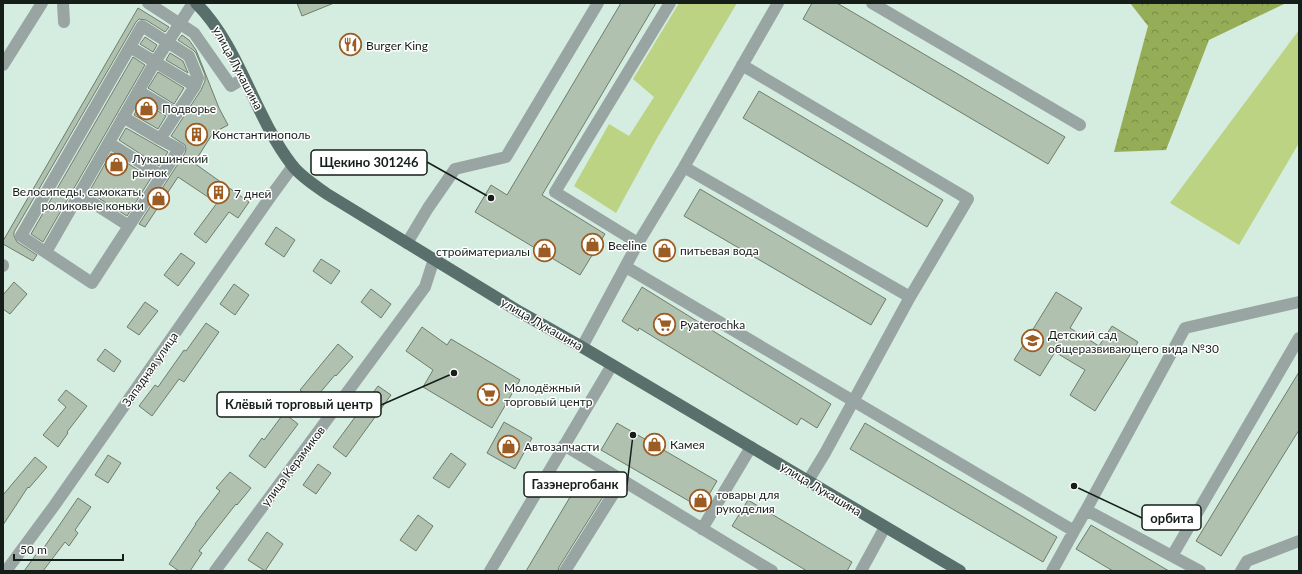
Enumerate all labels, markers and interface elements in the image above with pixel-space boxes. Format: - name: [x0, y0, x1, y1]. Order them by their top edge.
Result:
- street label: улица Лукашина: [210, 24, 266, 112]
- restaurant icon: Burger King: [337, 32, 363, 58]
- place label: Burger King: [366, 38, 428, 53]
- shop icon: Подворье: [134, 95, 160, 121]
- place label: Подворье: [162, 101, 216, 116]
- building icon: Константинополь: [183, 121, 209, 147]
- place label: Константинополь: [212, 127, 311, 142]
- callout: Щекино 301246: [311, 150, 427, 175]
- place label: Лукашинский рынок: [131, 151, 208, 180]
- shop icon: Лукашинский рынок: [104, 152, 130, 178]
- text: Щекино 301246: [319, 154, 419, 170]
- building icon: 7 дней: [206, 180, 232, 206]
- place label: Велосипеды, самокаты, роликовые коньки: [12, 184, 144, 213]
- shop icon: Велосипеды, самокаты, роликовые коньки: [146, 185, 172, 211]
- place label: 7 дней: [234, 186, 272, 201]
- shop icon: Beeline: [580, 232, 606, 258]
- shop icon: питьевая вода: [652, 237, 678, 263]
- shop icon: стройматериалы: [532, 238, 558, 264]
- place label: Beeline: [608, 238, 647, 253]
- place label: питьевая вода: [680, 243, 759, 258]
- place label: стройматериалы: [436, 244, 530, 259]
- street label: улица Лукашина: [498, 294, 586, 354]
- supermarket icon: Pyaterochka: [652, 311, 678, 337]
- place label: Pyaterochka: [680, 317, 745, 332]
- place label: Детский сад общеразвивающего вида №30: [1048, 327, 1219, 356]
- school or university icon: Детский сад общеразвивающего вида №30: [1020, 328, 1046, 354]
- street label: Западная улица: [119, 329, 181, 409]
- place label: Молодёжный торговый центр: [504, 380, 593, 409]
- supermarket icon: Молодёжный торговый центр: [476, 381, 502, 407]
- callout: Клёвый торговый центр: [217, 392, 381, 417]
- text: Клёвый торговый центр: [225, 396, 373, 412]
- street label: улица Керамиков: [258, 423, 328, 509]
- shop icon: Камея: [641, 431, 667, 457]
- shop icon: Автозапчасти: [496, 433, 522, 459]
- place label: Камея: [670, 437, 705, 452]
- place label: Автозапчасти: [524, 439, 599, 454]
- street label: улица Лукашина: [778, 459, 864, 519]
- callout: Газэнергобанк: [524, 472, 627, 497]
- text: Газэнергобанк: [531, 476, 619, 492]
- place label: товары для рукоделия: [716, 487, 779, 516]
- shop icon: товары для рукоделия: [687, 488, 713, 514]
- callout: орбита: [1142, 505, 1201, 530]
- text: орбита: [1150, 510, 1194, 526]
- scale bar: [14, 536, 123, 562]
- text: 50 m: [20, 542, 47, 557]

